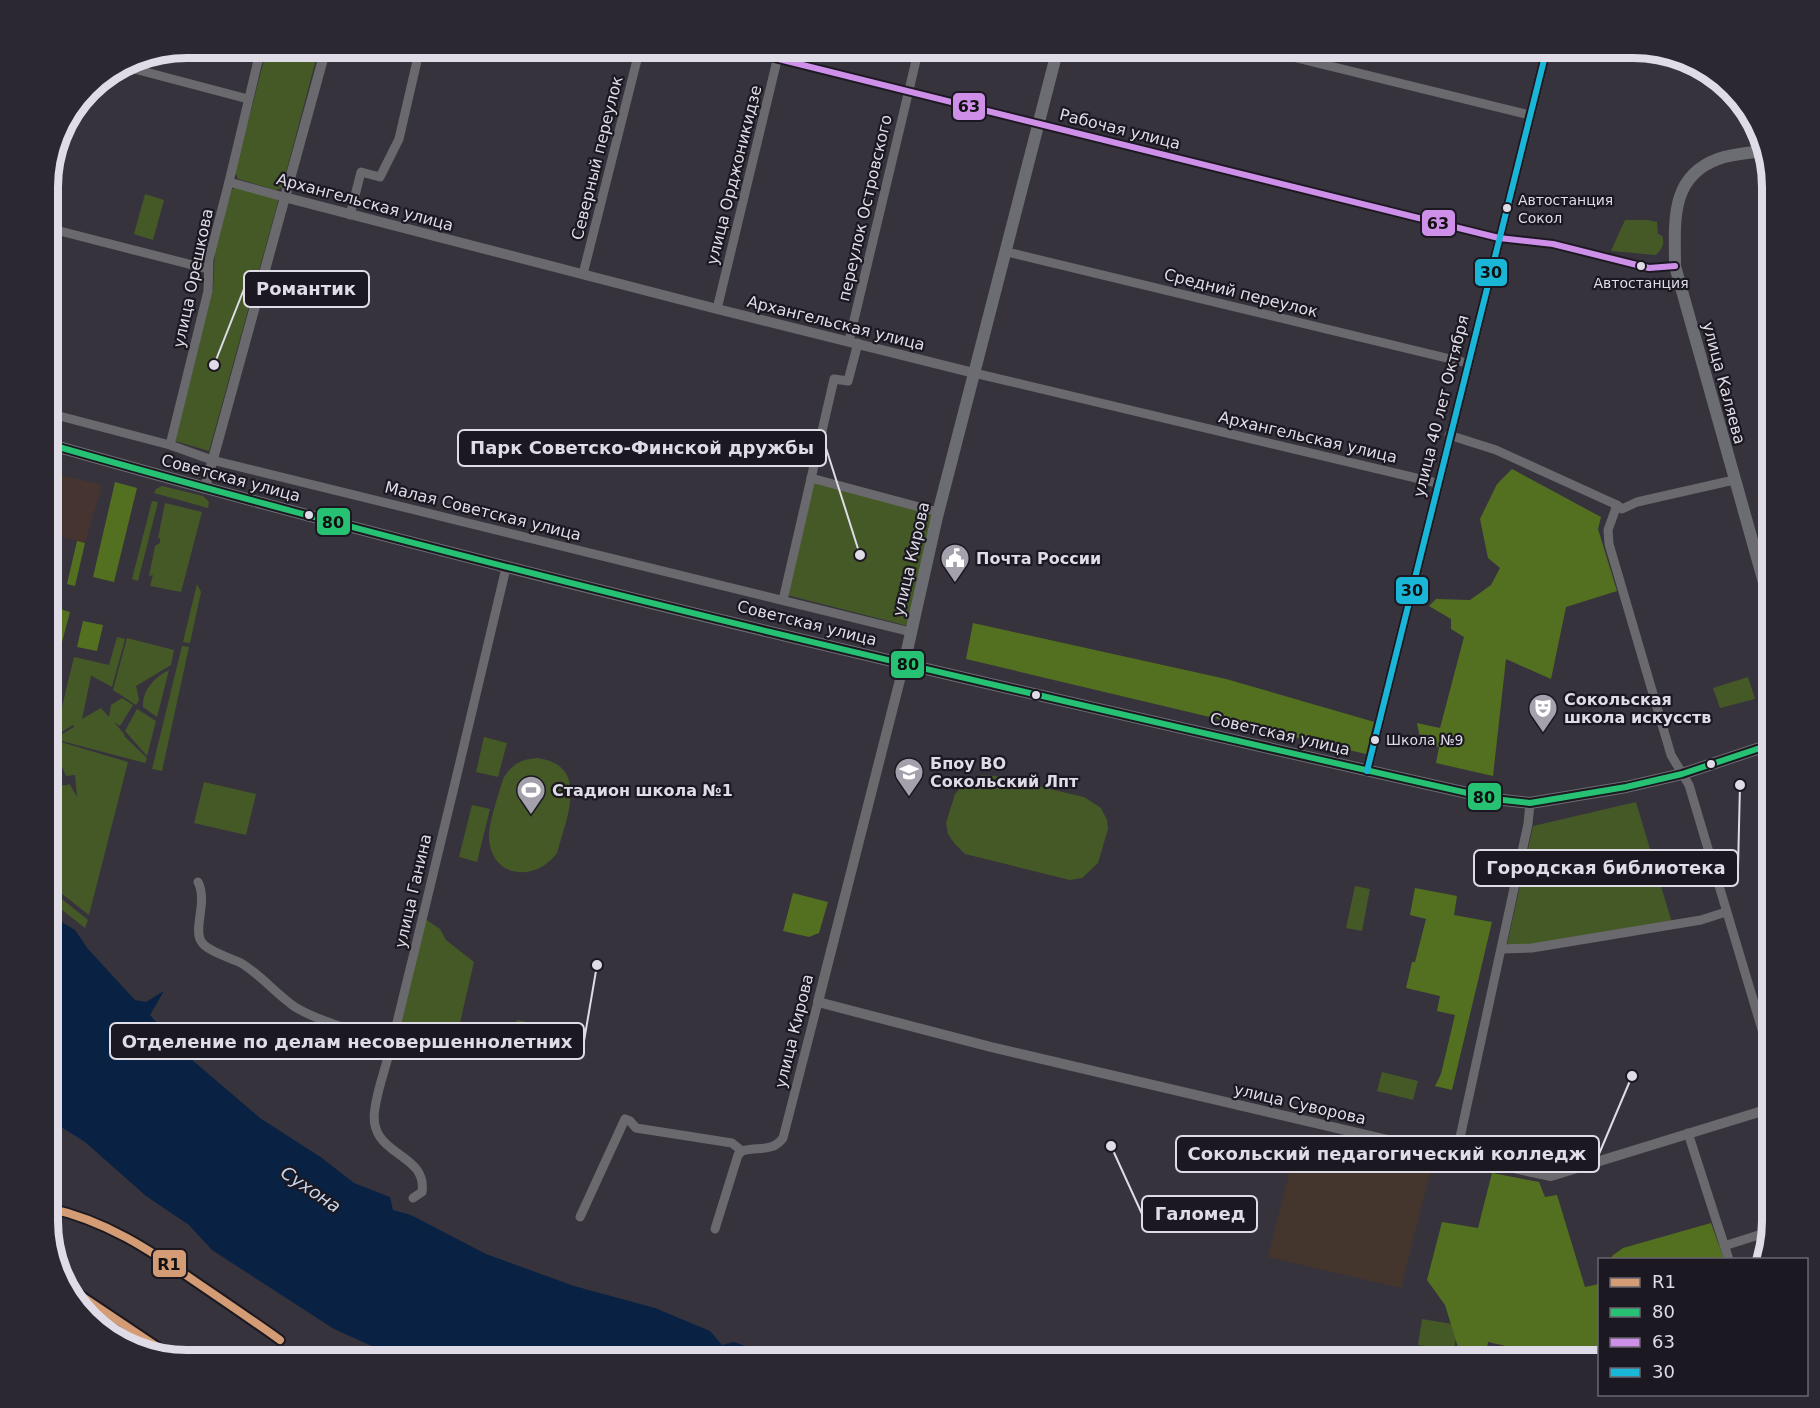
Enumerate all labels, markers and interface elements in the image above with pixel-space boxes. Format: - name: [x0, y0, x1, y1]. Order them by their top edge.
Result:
- street label: Северный переулок: [567, 74, 627, 242]
- street label: улица Орджоникидзе: [702, 83, 766, 267]
- line badge: 63: [952, 92, 986, 121]
- text: 63: [958, 97, 980, 116]
- street label: Рабочая улица: [1058, 105, 1182, 153]
- street label: переулок Островского: [834, 113, 896, 303]
- street label: Архангельская улица: [274, 169, 456, 235]
- place label: Автостанция Сокол: [1518, 192, 1613, 226]
- marker: Автостанция Сокол: [1501, 202, 1513, 214]
- street label: улица Орешкова: [169, 207, 217, 349]
- line badge: 63: [1421, 209, 1456, 237]
- text: 63: [1427, 214, 1449, 233]
- line badge: 30: [1474, 258, 1508, 287]
- marker: Автостанция: [1635, 260, 1647, 272]
- text: 30: [1480, 263, 1502, 282]
- street label: Средний переулок: [1162, 265, 1320, 321]
- callout: Романтик: [244, 271, 369, 307]
- place label: Автостанция: [1593, 275, 1689, 291]
- text: Романтик: [256, 278, 356, 299]
- street label: Архангельская улица: [745, 292, 927, 354]
- street label: улица 40 лет Октября: [1409, 313, 1473, 499]
- street label: улица Каляева: [1699, 320, 1749, 446]
- street label: Архангельская улица: [1217, 407, 1399, 467]
- callout: Парк Советско-Финской дружбы: [458, 430, 826, 466]
- text: Парк Советско-Финской дружбы: [470, 437, 814, 458]
- street label: Советская улица: [159, 450, 303, 506]
- street label: Малая Советская улица: [383, 477, 583, 545]
- street label: улица Кирова: [889, 500, 933, 618]
- line badge: 80: [316, 507, 351, 536]
- unlabelled marker: [303, 509, 315, 521]
- text: 80: [322, 513, 344, 532]
- public building icon: Почта России: [939, 542, 971, 584]
- place label: Почта России: [976, 549, 1101, 568]
- line badge: 30: [1395, 576, 1429, 605]
- text: 30: [1401, 581, 1423, 600]
- street label: Советская улица: [735, 596, 879, 650]
- line badge: 80: [890, 650, 925, 679]
- text: 80: [897, 655, 919, 674]
- unlabelled marker: [1030, 689, 1042, 701]
- place label: Сокольская школа искусств: [1564, 690, 1711, 727]
- theatre icon: Сокольская школа искусств: [1527, 692, 1559, 734]
- street label: Советская улица: [1208, 709, 1352, 759]
- place label: Школа №9: [1386, 732, 1463, 748]
- marker: Школа №9: [1369, 734, 1381, 746]
- place label: Бпоу ВО Сокольский Лпт: [930, 754, 1079, 791]
- school or university icon: Бпоу ВО Сокольский Лпт: [893, 756, 925, 798]
- unlabelled marker: [1705, 758, 1717, 770]
- sports icon: Стадион школа №1: [515, 774, 547, 816]
- place label: Стадион школа №1: [552, 781, 733, 800]
- line badge: 80: [1467, 782, 1502, 811]
- text: 80: [1473, 788, 1495, 807]
- street label: улица Ганина: [391, 832, 435, 950]
- callout: Городская библиотека: [1474, 850, 1738, 886]
- text: Городская библиотека: [1486, 857, 1726, 878]
- street label: улица Кирова: [771, 972, 817, 1090]
- callout: Отделение по делам несовершеннолетних: [110, 1023, 584, 1059]
- text: Отделение по делам несовершеннолетних: [122, 1031, 573, 1052]
- street label: улица Суворова: [1232, 1080, 1368, 1128]
- callout: Сокольский педагогический колледж: [1176, 1136, 1599, 1172]
- text: Сокольский педагогический колледж: [1188, 1143, 1586, 1164]
- water label: Сухона: [277, 1161, 345, 1217]
- callout: Галомед: [1142, 1196, 1257, 1232]
- text: Галомед: [1155, 1203, 1245, 1224]
- line badge: R1: [152, 1249, 187, 1278]
- text: R1: [157, 1255, 181, 1274]
- legend: [1598, 1258, 1808, 1396]
- text: R1: [1652, 1271, 1676, 1292]
- text: 80: [1652, 1301, 1675, 1322]
- text: 63: [1652, 1331, 1675, 1352]
- text: 30: [1652, 1361, 1675, 1382]

